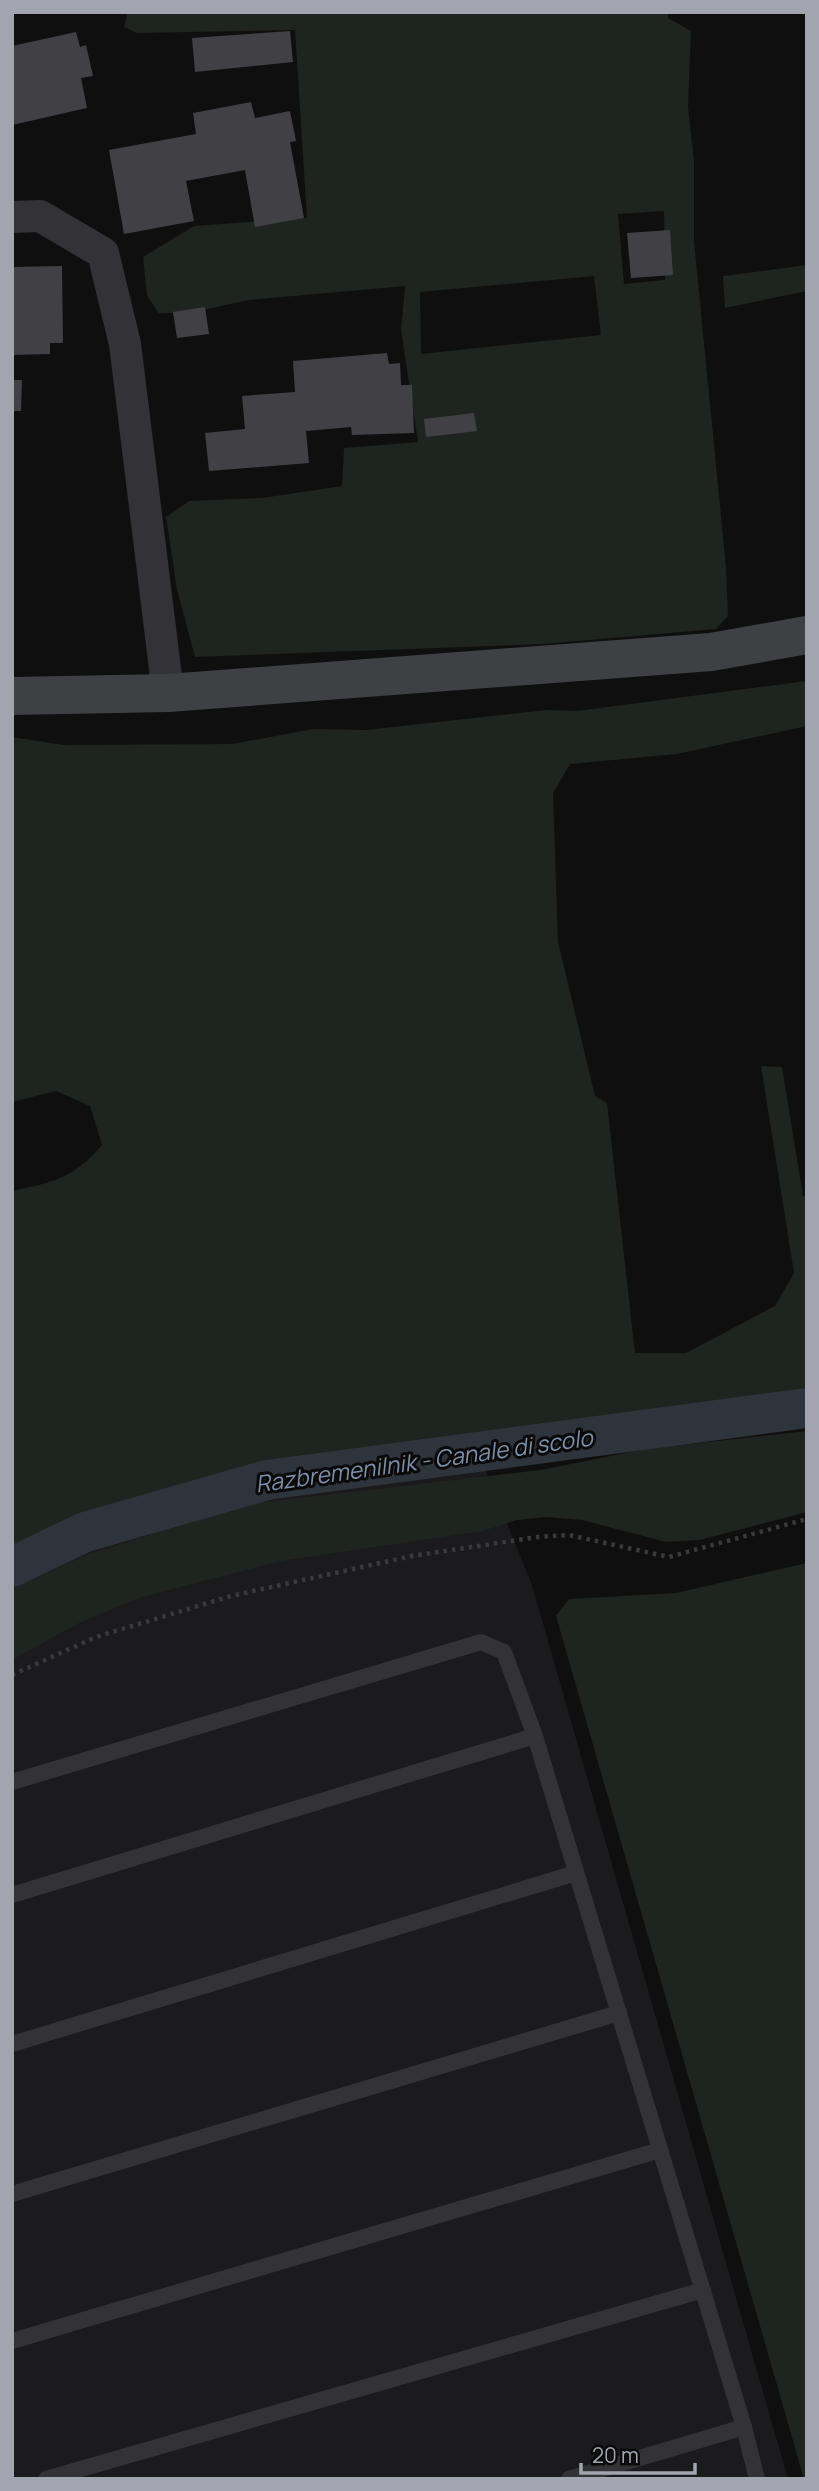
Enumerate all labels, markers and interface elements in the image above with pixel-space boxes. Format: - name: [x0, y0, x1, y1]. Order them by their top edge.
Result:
- water label: Razbremenilnik - Canale di scolo: [253, 1420, 596, 1500]
- scale bar: [581, 2432, 695, 2476]
- text: 20 m: [592, 2441, 639, 2469]

